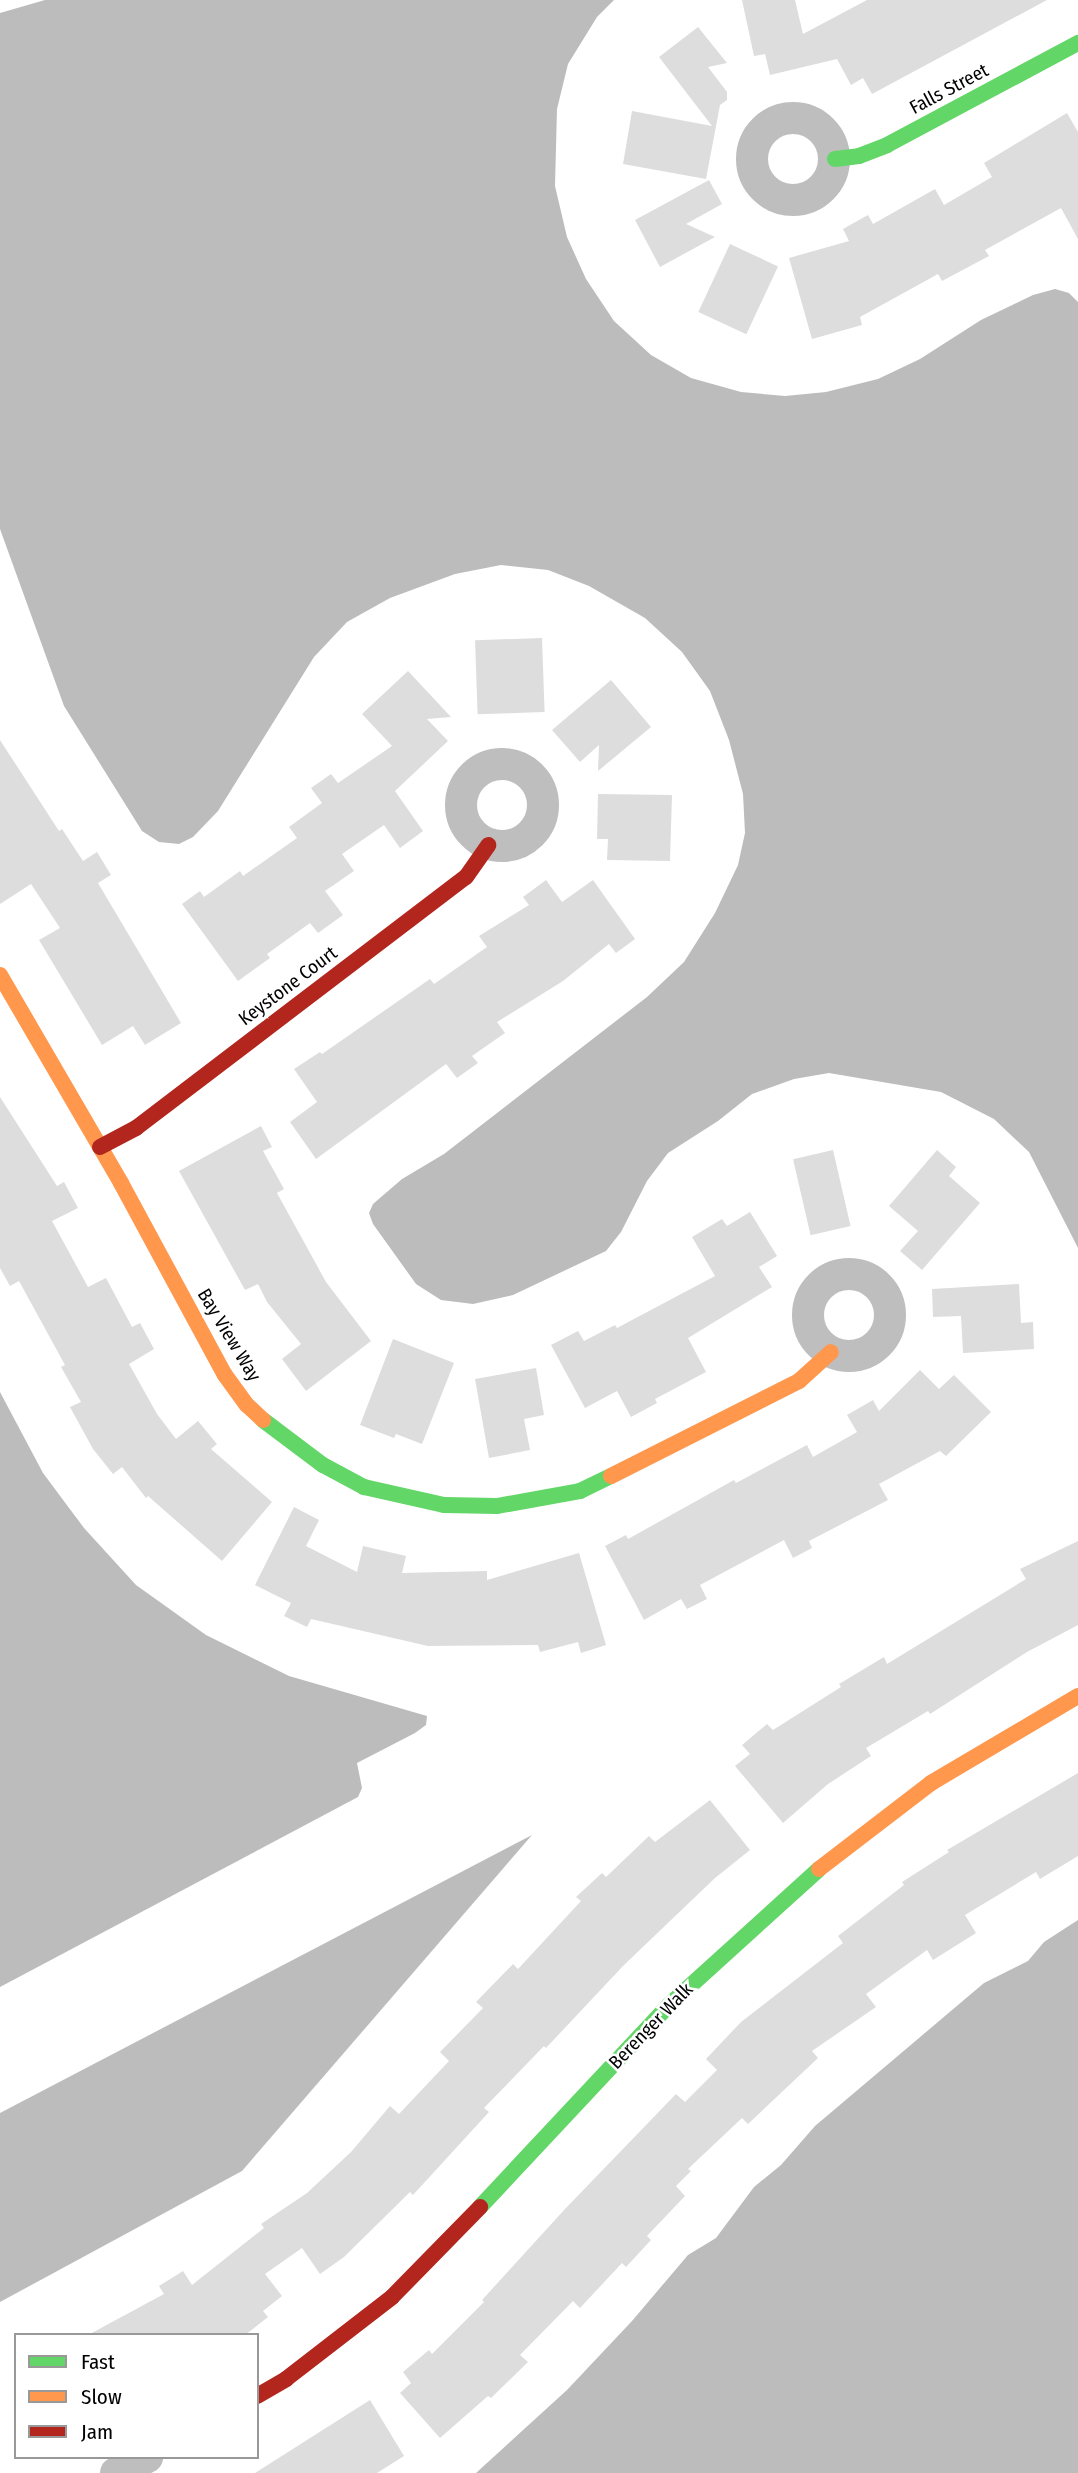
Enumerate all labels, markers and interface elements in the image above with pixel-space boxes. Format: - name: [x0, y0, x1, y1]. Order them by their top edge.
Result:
- street label: Falls Street: [906, 59, 992, 119]
- street label: Keystone Court: [234, 942, 342, 1030]
- street label: Bay View Way: [192, 1284, 266, 1386]
- street label: Berenger Walk: [604, 1978, 698, 2074]
- legend: [14, 2333, 259, 2459]
- text: Fast: [81, 2349, 115, 2375]
- text: Slow: [81, 2384, 122, 2410]
- text: Jam: [81, 2419, 113, 2445]

